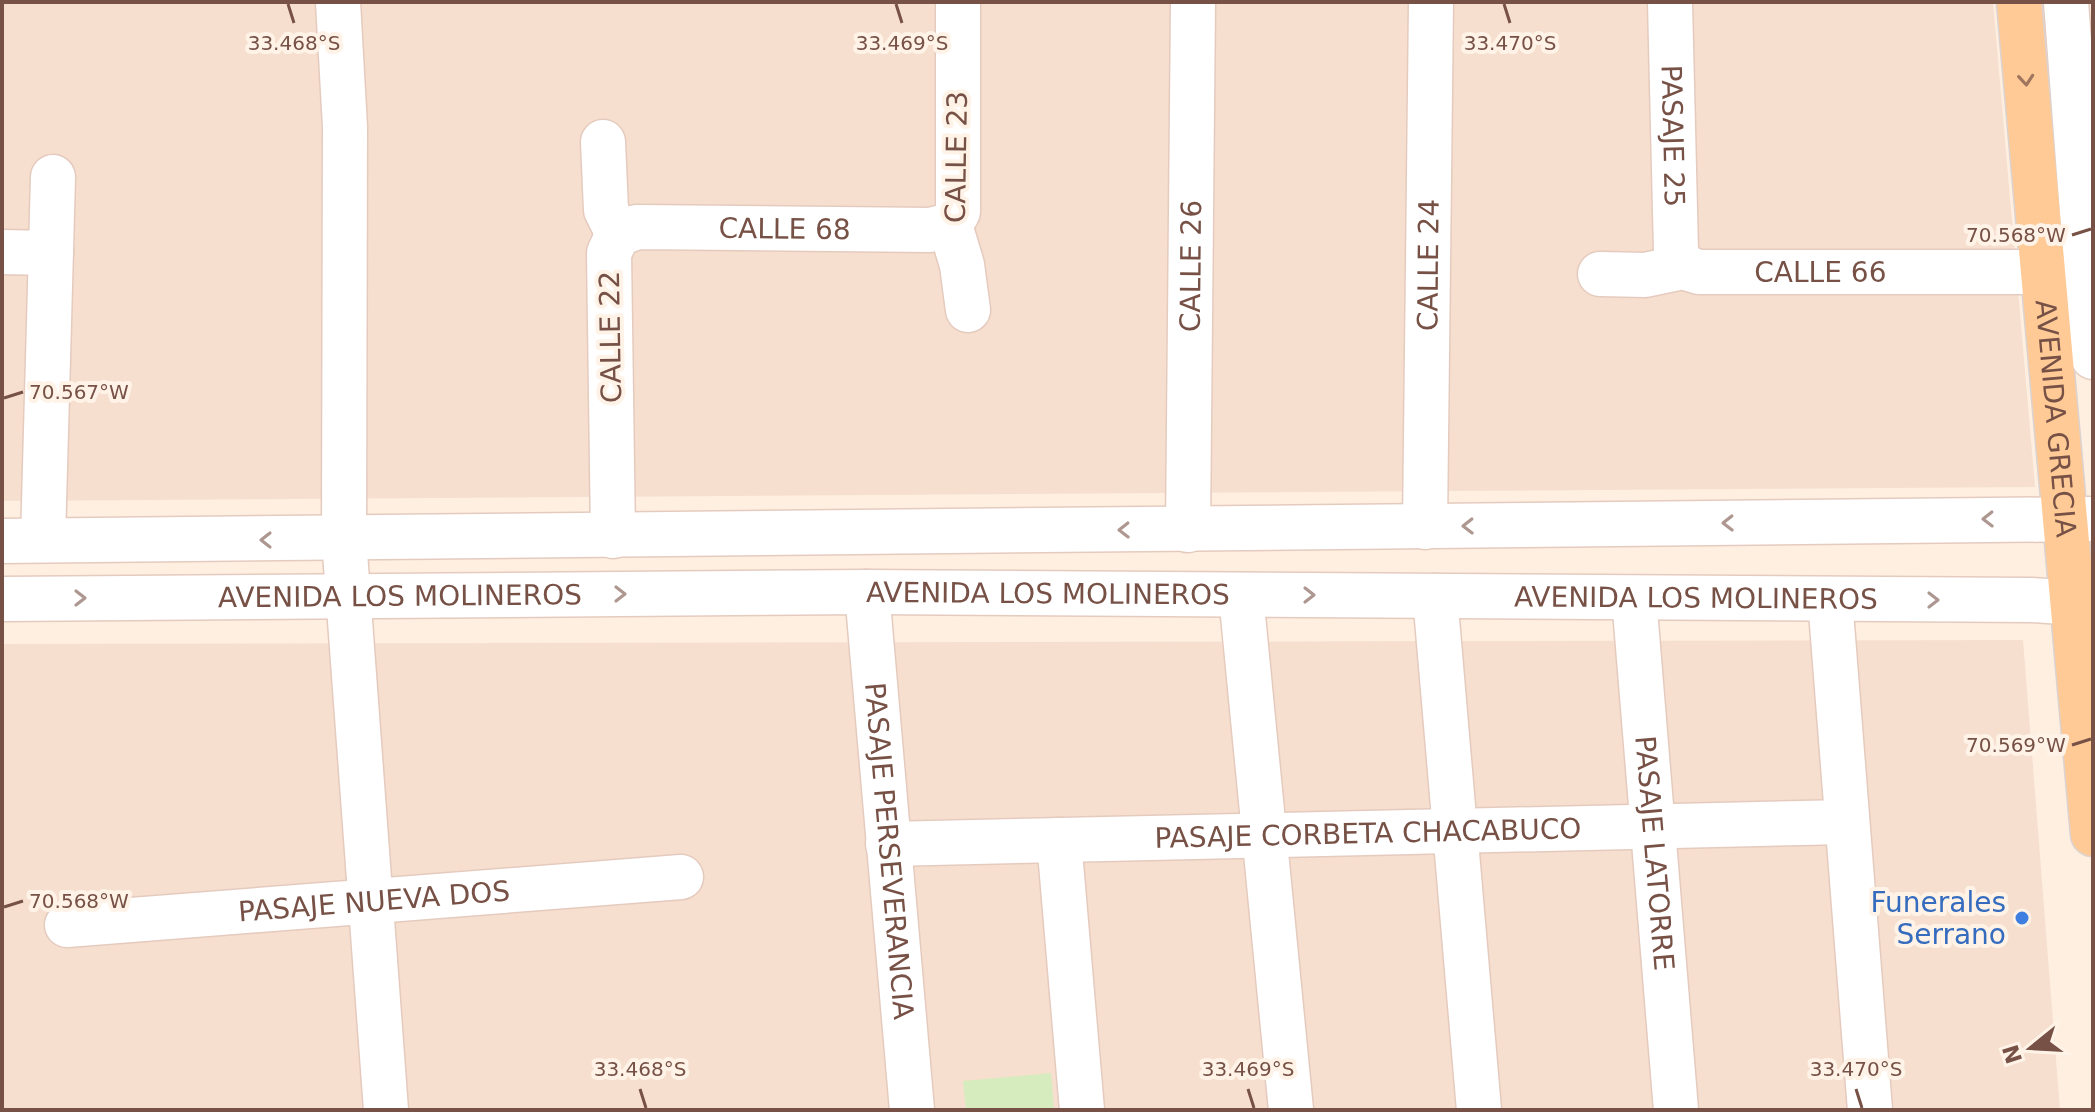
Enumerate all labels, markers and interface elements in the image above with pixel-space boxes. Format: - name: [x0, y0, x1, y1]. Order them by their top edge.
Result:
- text: 33.468°S: [248, 31, 340, 55]
- text: 33.469°S: [856, 31, 948, 55]
- text: 33.470°S: [1464, 31, 1556, 55]
- street label: PASAJE 25: [1655, 64, 1691, 207]
- one-way arrow: [2017, 74, 2034, 87]
- street label: CALLE 23: [939, 91, 974, 223]
- street label: CALLE 24: [1411, 199, 1446, 331]
- street label: CALLE 26: [1174, 200, 1208, 332]
- street label: CALLE 68: [718, 212, 851, 246]
- text: 70.568°W: [1966, 223, 2066, 247]
- street label: CALLE 66: [1754, 256, 1886, 289]
- street label: CALLE 22: [593, 271, 628, 403]
- street label: AVENIDA GRECIA: [2029, 298, 2083, 539]
- text: 70.567°W: [29, 380, 129, 404]
- one-way arrow: [1981, 511, 1994, 528]
- one-way arrow: [1721, 514, 1734, 532]
- one-way arrow: [1461, 518, 1474, 535]
- one-way arrow: [1117, 522, 1130, 539]
- one-way arrow: [259, 531, 272, 549]
- street label: AVENIDA LOS MOLINEROS: [866, 576, 1230, 611]
- street label: AVENIDA LOS MOLINEROS: [218, 578, 582, 614]
- street label: AVENIDA LOS MOLINEROS: [1514, 580, 1878, 616]
- one-way arrow: [614, 585, 627, 603]
- one-way arrow: [1303, 586, 1316, 604]
- one-way arrow: [74, 589, 87, 607]
- one-way arrow: [1927, 591, 1940, 609]
- street label: PASAJE PERSEVERANCIA: [858, 681, 920, 1021]
- text: 70.569°W: [1966, 733, 2066, 757]
- street label: PASAJE LATORRE: [1628, 734, 1681, 972]
- street label: PASAJE CORBETA CHACABUCO: [1154, 812, 1582, 855]
- street label: PASAJE NUEVA DOS: [237, 874, 511, 929]
- place label: Funerales Serrano: [1870, 886, 2006, 951]
- text: 70.568°W: [29, 889, 129, 913]
- marker: Funerales Serrano: [2013, 909, 2031, 927]
- north arrow: [1991, 1008, 2071, 1088]
- text: N: [1998, 1041, 2027, 1067]
- text: 33.468°S: [594, 1057, 686, 1081]
- text: 33.469°S: [1202, 1057, 1294, 1081]
- text: 33.470°S: [1810, 1057, 1902, 1081]

